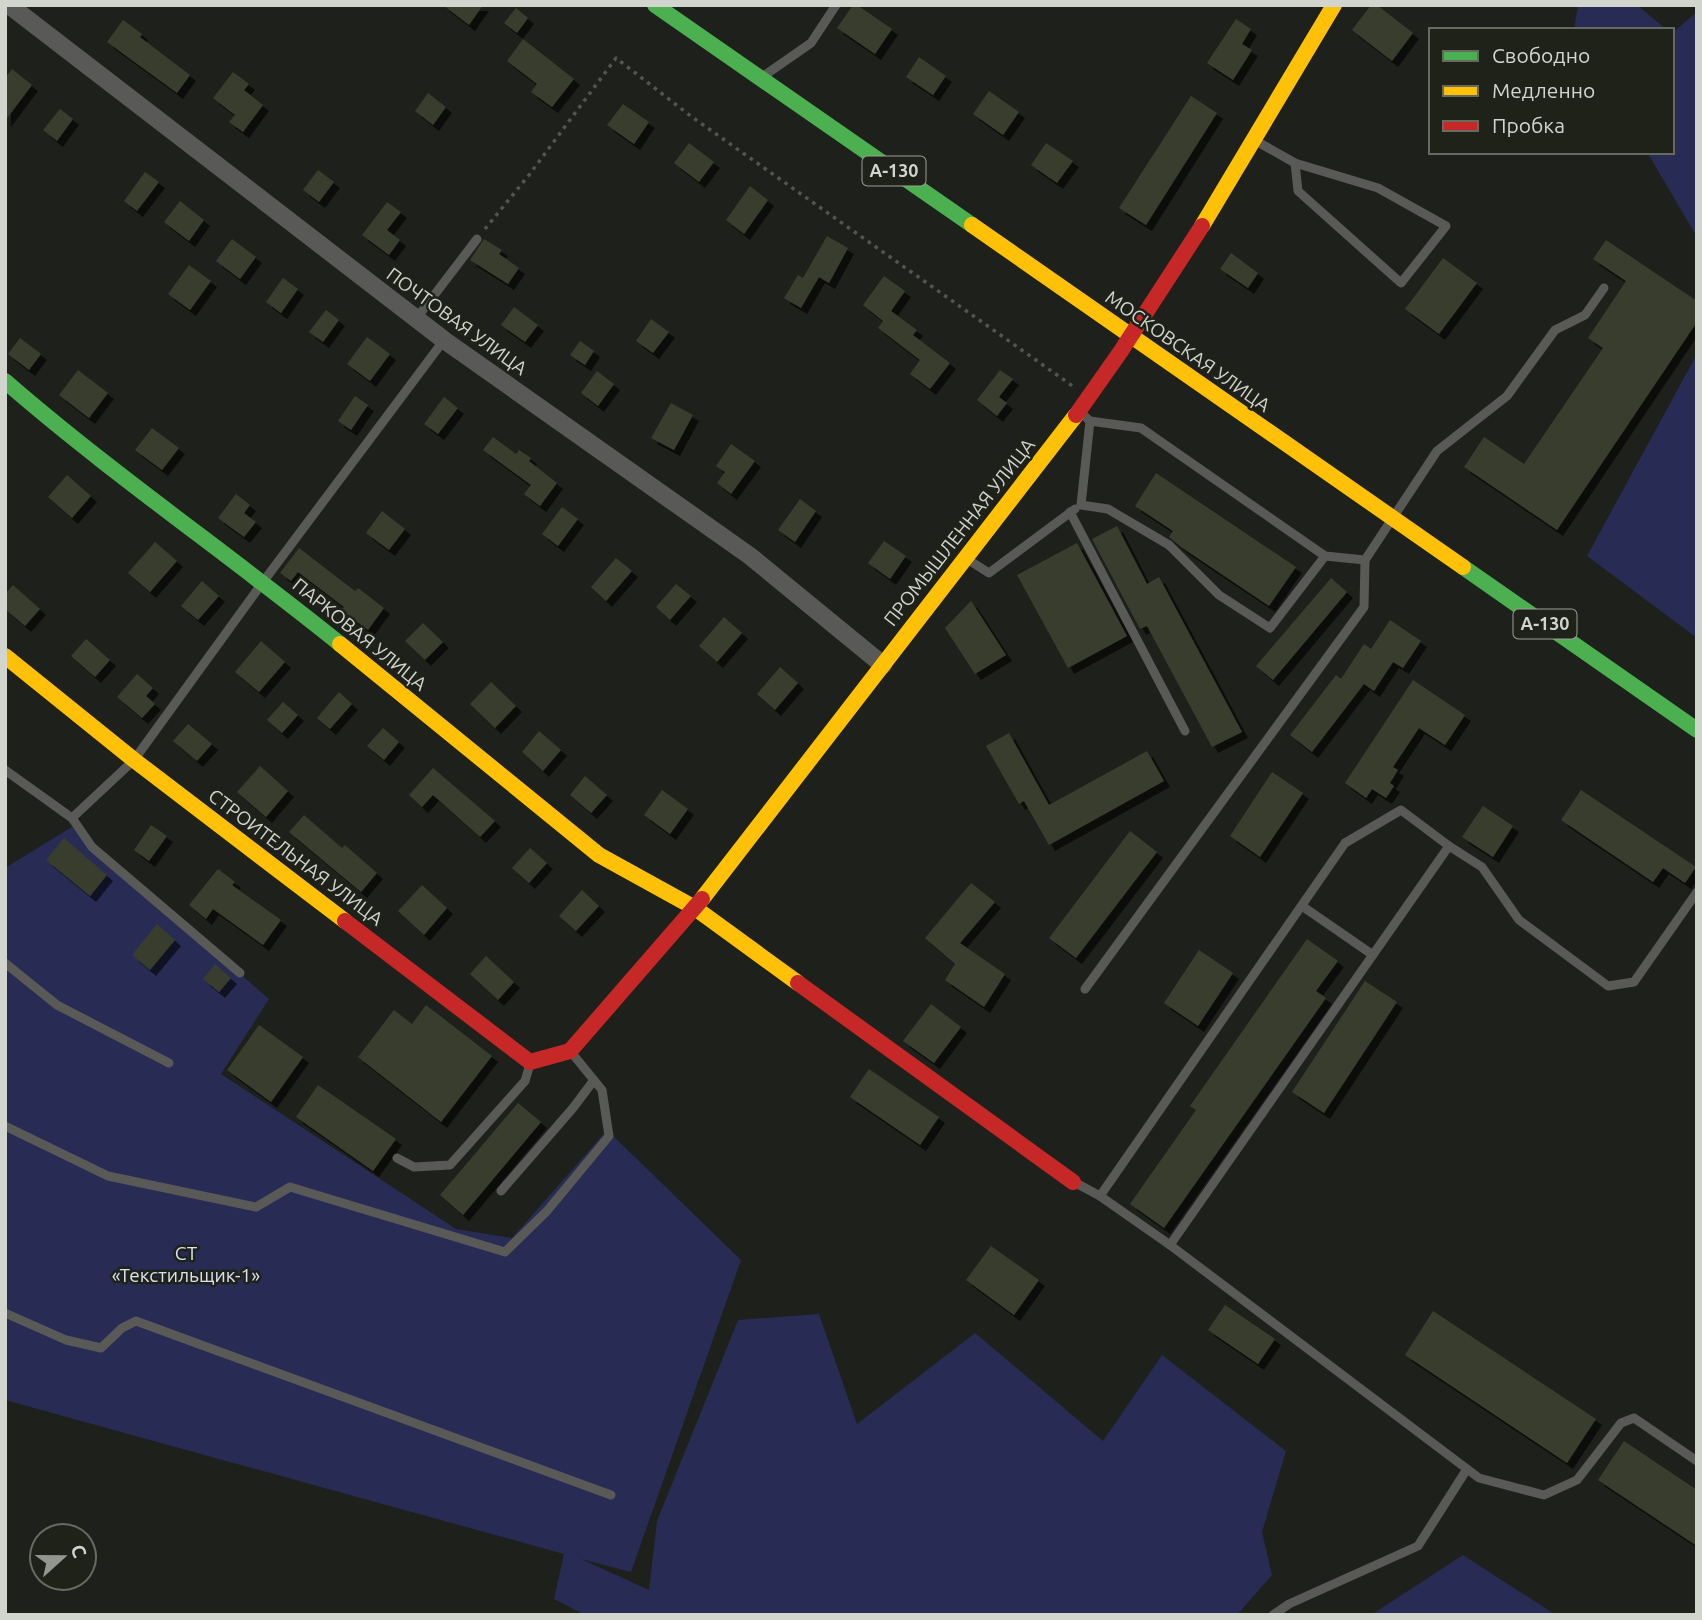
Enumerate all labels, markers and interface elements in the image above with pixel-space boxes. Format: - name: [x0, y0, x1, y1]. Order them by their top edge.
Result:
- legend: [1429, 28, 1674, 154]
- text: Свободно: [1492, 43, 1590, 67]
- text: Медленно: [1492, 78, 1595, 102]
- text: Пробка: [1492, 113, 1565, 137]
- road number: А-130: [862, 156, 926, 186]
- street label: ПОЧТОВАЯ УЛИЦА: [383, 263, 532, 380]
- street label: МОСКОВСКАЯ УЛИЦА: [1101, 286, 1275, 417]
- street label: ПРОМЫШЛЕННАЯ УЛИЦА: [879, 433, 1039, 630]
- street label: ПАРКОВАЯ УЛИЦА: [289, 573, 432, 695]
- road number: А-130: [1514, 610, 1576, 638]
- street label: СТРОИТЕЛЬНАЯ УЛИЦА: [204, 784, 388, 930]
- park label: СТ «Текстильщик-1»: [112, 1242, 260, 1286]
- north arrow: [28, 1522, 98, 1592]
- text: С: [66, 1541, 91, 1561]

